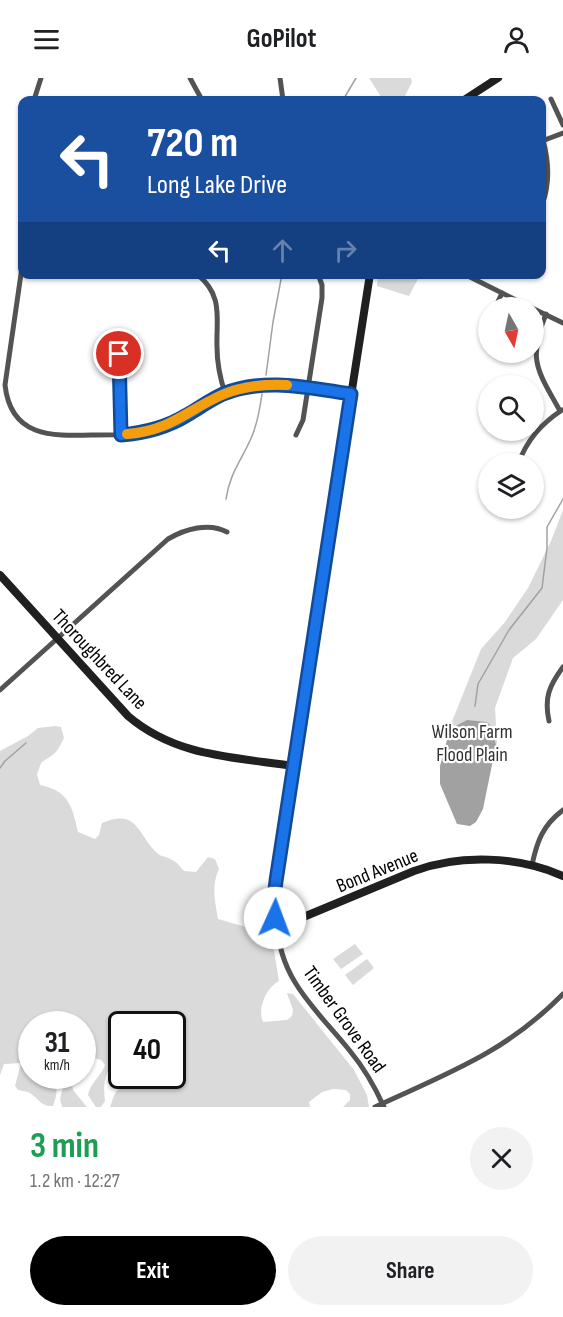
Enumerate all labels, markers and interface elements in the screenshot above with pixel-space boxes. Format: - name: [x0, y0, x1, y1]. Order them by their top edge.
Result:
- icon: menu: [30, 23, 63, 56]
- text: GoPilot: [247, 23, 316, 55]
- icon: person: [500, 23, 533, 56]
- text: 720 m: [147, 118, 238, 169]
- icon: left: [48, 120, 126, 198]
- text: Long Lake Drive: [147, 169, 287, 201]
- icon: left: [203, 234, 236, 267]
- icon: ahead: [266, 234, 299, 267]
- icon: right: [329, 234, 362, 267]
- north arrow: [478, 297, 544, 363]
- map controls: [478, 297, 544, 519]
- pin: [93, 328, 144, 379]
- icon: arrive: [102, 337, 135, 370]
- button: search: [478, 375, 544, 441]
- button: layers: [478, 453, 544, 519]
- street label: Thoroughbred Lane: [47, 605, 152, 715]
- park label: Wilson Farm Flood Plain: [431, 720, 513, 767]
- street label: Bond Avenue: [333, 844, 422, 898]
- position arrow: [243, 886, 307, 950]
- street label: Timber Grove Road: [298, 962, 391, 1077]
- speed limit sign: 40: [108, 1011, 186, 1089]
- text: 31: [44, 1025, 70, 1061]
- text: km/h: [44, 1056, 70, 1075]
- text: 3 min: [30, 1125, 99, 1168]
- button: close: [470, 1127, 533, 1190]
- text: 1.2 km · 12:27: [30, 1169, 120, 1193]
- button: Exit: [30, 1236, 276, 1305]
- button: Share: [288, 1236, 533, 1305]

